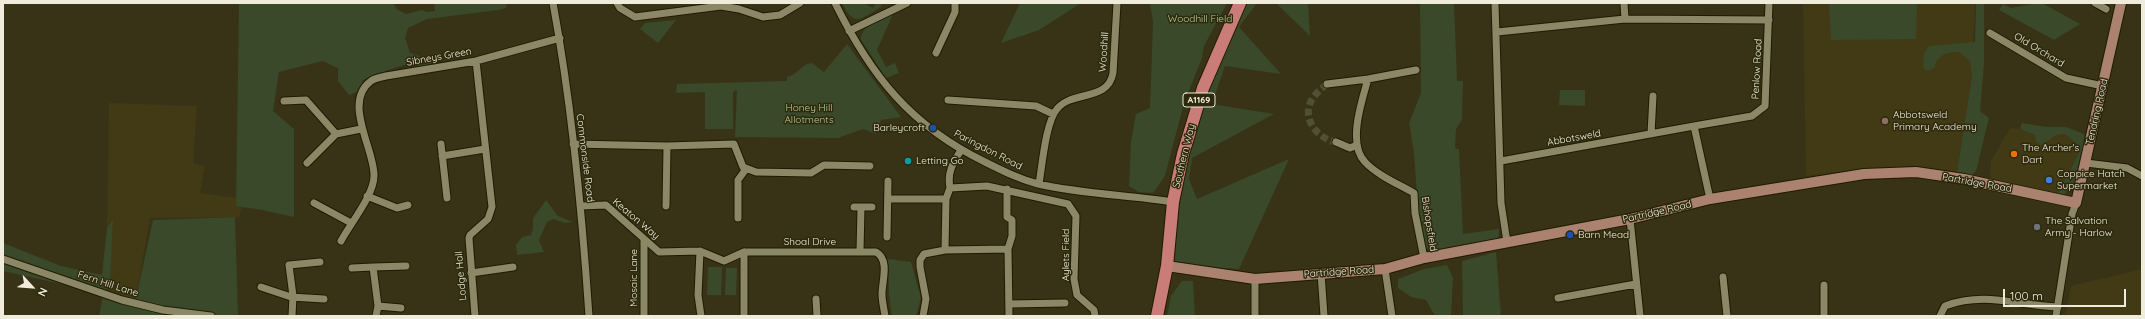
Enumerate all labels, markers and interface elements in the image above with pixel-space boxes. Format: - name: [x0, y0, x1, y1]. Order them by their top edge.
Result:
- park label: Woodhill Field: [1168, 13, 1232, 25]
- street label: Old Orchard: [2012, 30, 2066, 70]
- street label: Woodhill: [1097, 32, 1111, 72]
- street label: Penlow Road: [1749, 38, 1765, 100]
- street label: Sibneys Green: [406, 45, 472, 69]
- street label: Tendring Road: [2084, 78, 2110, 146]
- road number: A1169: [1183, 93, 1215, 107]
- park label: Honey Hill Allotments: [784, 102, 834, 126]
- place label: Abbotsweld Primary Academy: [1893, 109, 1977, 132]
- street label: Commonside Road: [574, 113, 596, 203]
- marker: Abbotsweld Primary Academy: [1880, 116, 1890, 126]
- place label: Barleycroft: [873, 122, 925, 134]
- marker: Barleycroft: [928, 123, 938, 133]
- street label: Southern Way: [1170, 123, 1198, 189]
- street label: Abbotsweld: [1546, 127, 1602, 149]
- street label: Paringdon Road: [952, 128, 1024, 172]
- place label: The Archer's Dart: [2022, 142, 2079, 166]
- marker: The Archer's Dart: [2009, 149, 2019, 159]
- place label: Letting Go: [916, 155, 964, 167]
- marker: Letting Go: [903, 156, 913, 166]
- place label: Coppice Hatch Supermarket: [2057, 168, 2125, 192]
- street label: Partridge Road: [1941, 171, 2013, 195]
- marker: Coppice Hatch Supermarket: [2044, 175, 2054, 185]
- street label: Keaton Way: [610, 196, 662, 242]
- street label: Bishopsfield: [1419, 196, 1439, 252]
- street label: Partridge Road: [1621, 198, 1693, 226]
- place label: The Salvation Army - Harlow: [2045, 215, 2112, 238]
- marker: The Salvation Army - Harlow: [2032, 222, 2042, 232]
- street label: Aylets Field: [1060, 229, 1072, 281]
- place label: Barn Mead: [1578, 229, 1629, 241]
- marker: Barn Mead: [1565, 230, 1575, 240]
- street label: Shoal Drive: [784, 236, 836, 248]
- street label: Mosaic Lane: [628, 249, 640, 307]
- street label: Lodge Hall: [453, 251, 469, 301]
- street label: Partridge Road: [1303, 264, 1375, 280]
- north arrow: [12, 267, 52, 307]
- street label: Fern Hill Lane: [76, 269, 140, 299]
- scale bar: [2005, 281, 2128, 307]
- text: N: [35, 286, 51, 299]
- text: 100 m: [2010, 288, 2043, 303]

